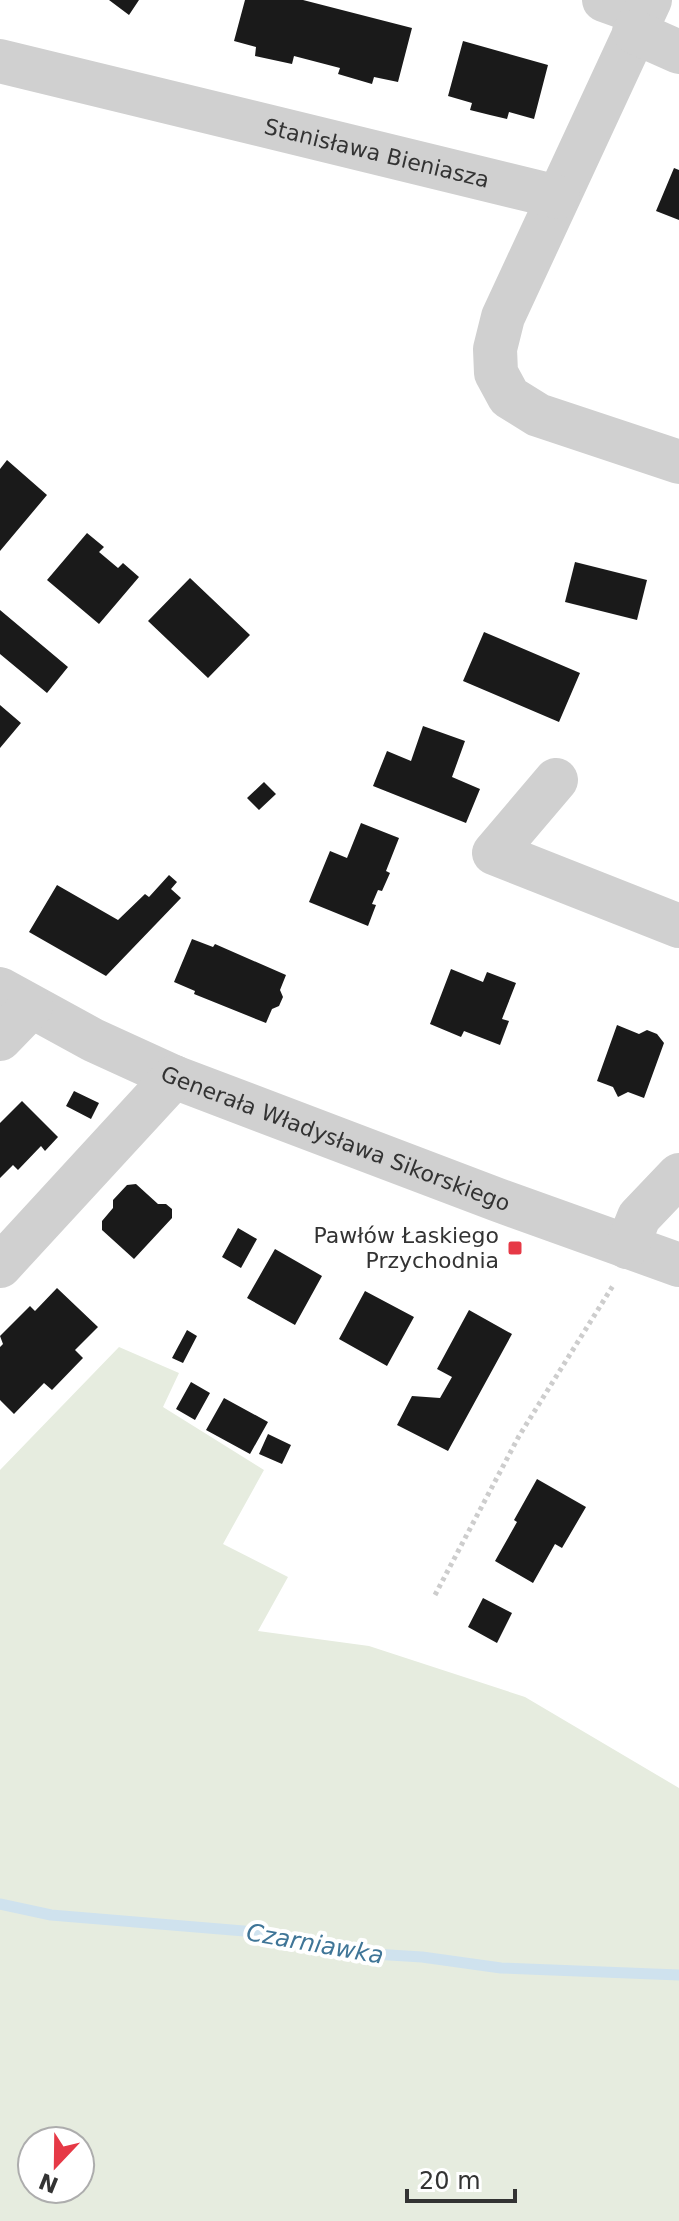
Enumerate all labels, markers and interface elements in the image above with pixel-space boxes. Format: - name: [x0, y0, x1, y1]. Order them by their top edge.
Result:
- street label: Stanisława Bieniasza: [262, 114, 492, 193]
- street label: Generała Władysława Sikorskiego: [157, 1061, 513, 1216]
- place label: Pawłów Łaskiego Przychodnia: [313, 1223, 499, 1273]
- marker: Pawłów Łaskiego Przychodnia: [506, 1239, 524, 1257]
- water label: Czarniawka: [244, 1918, 386, 1970]
- north arrow: [16, 2125, 96, 2205]
- scale bar: [407, 2153, 515, 2203]
- text: 20 m: [419, 2167, 481, 2195]
- text: N: [35, 2168, 62, 2198]

